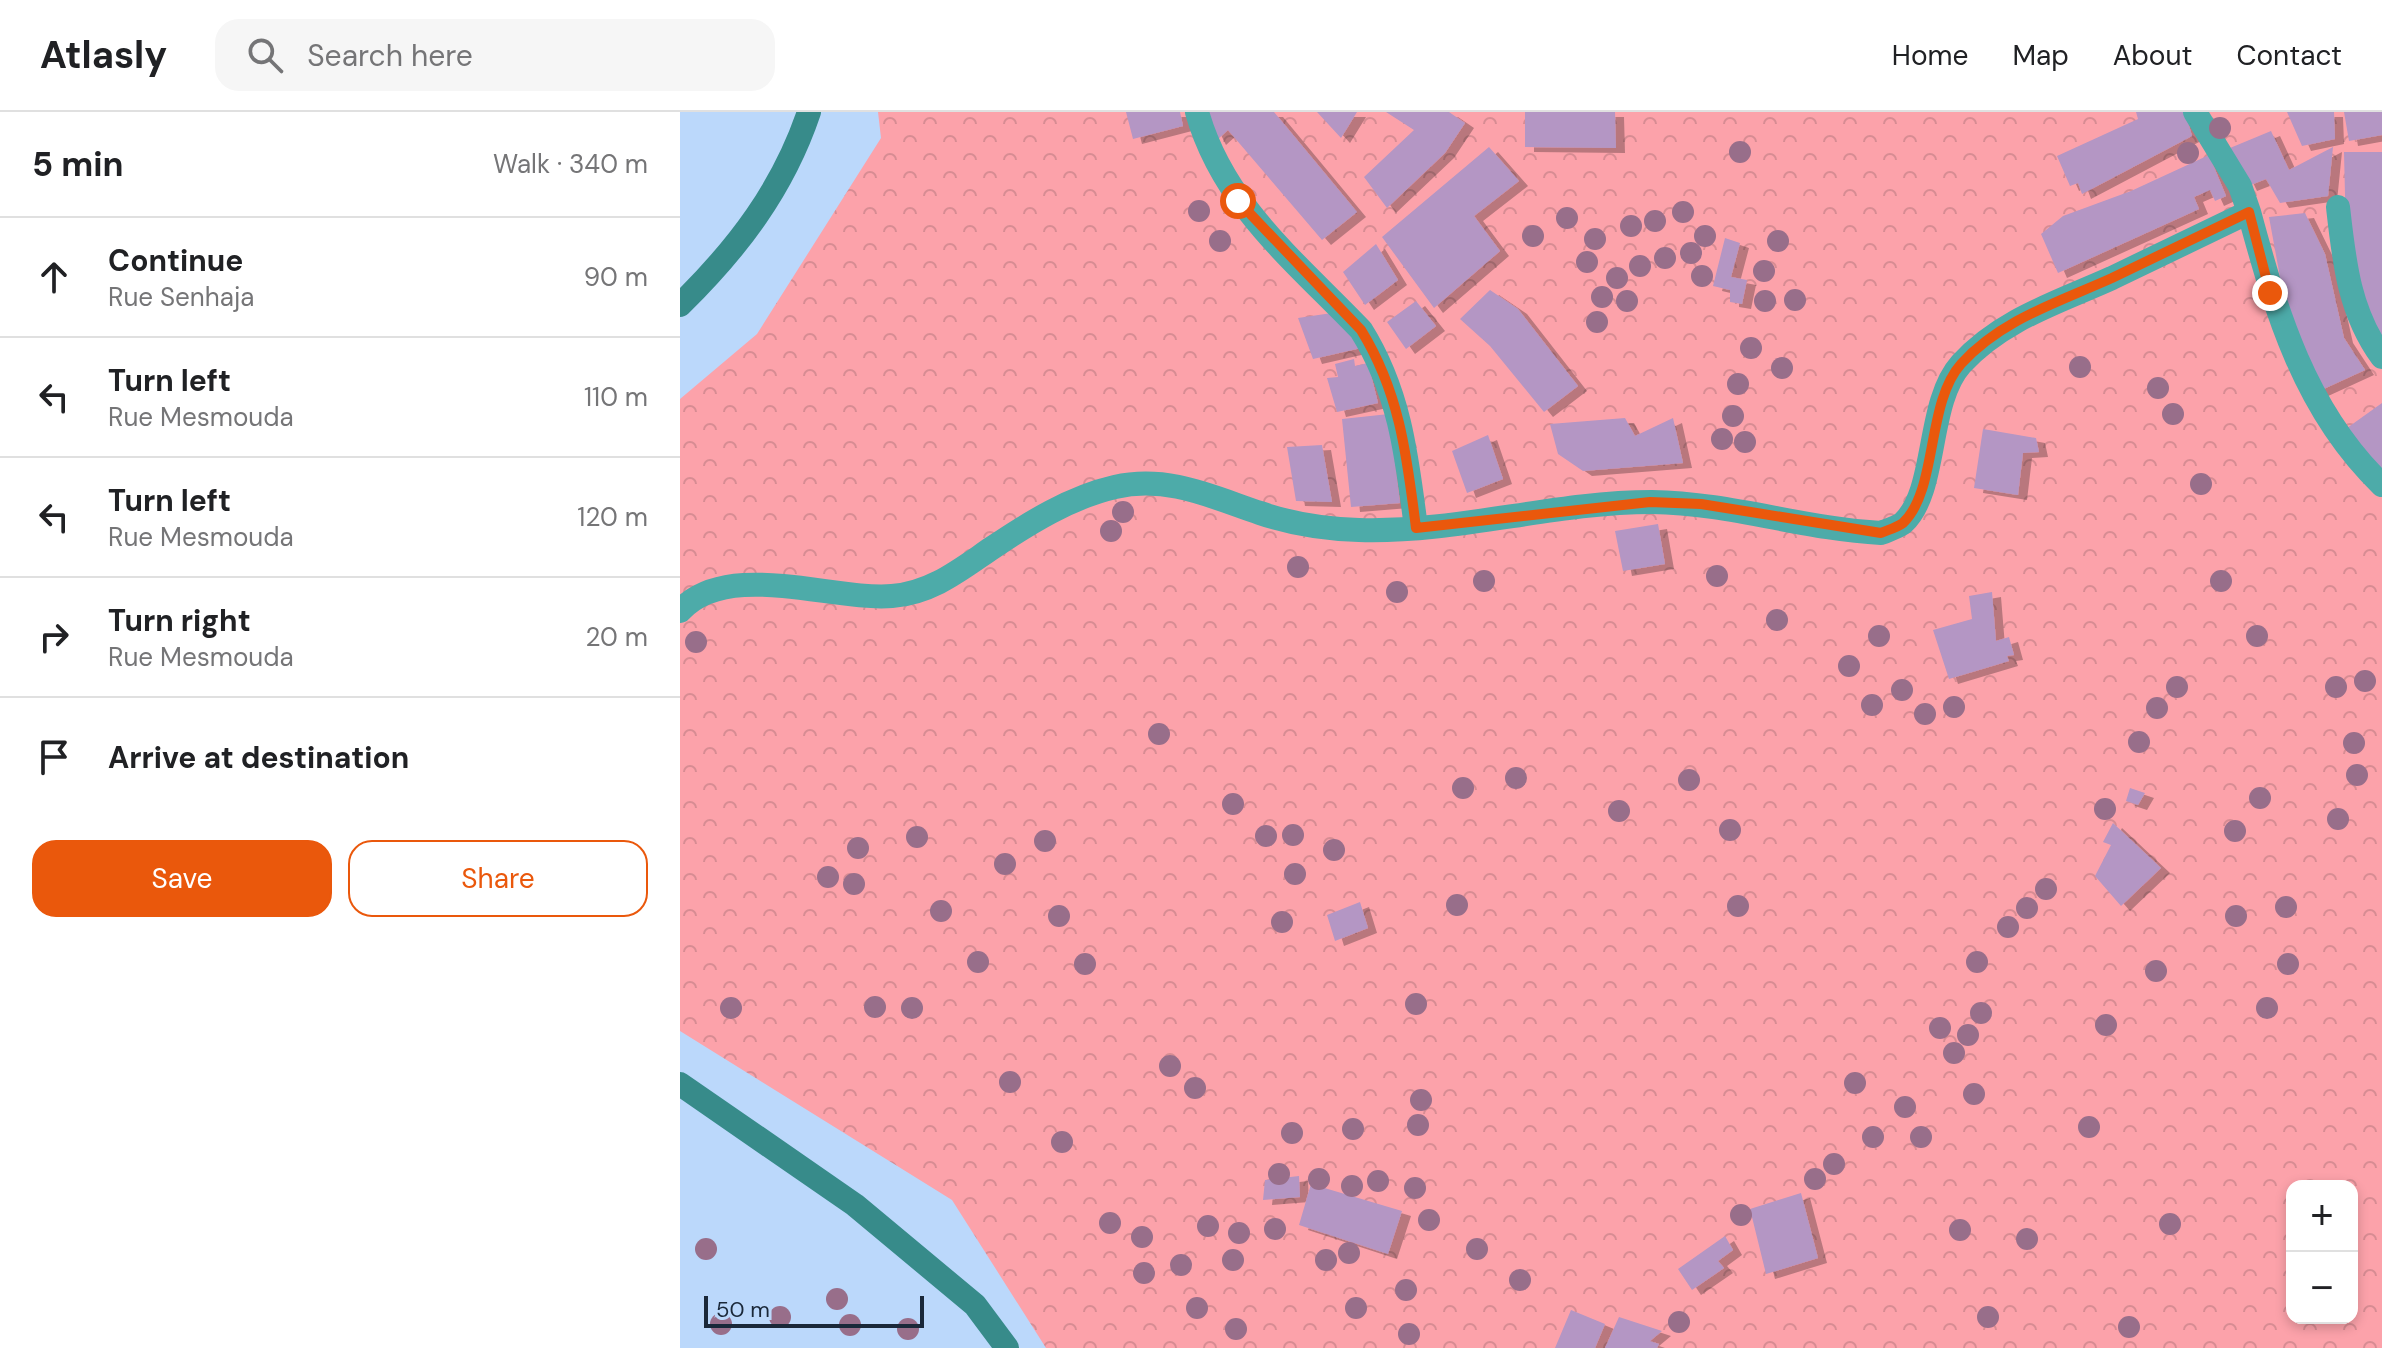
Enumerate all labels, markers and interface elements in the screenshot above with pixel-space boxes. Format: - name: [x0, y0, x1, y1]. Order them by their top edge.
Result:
- search box: [215, 19, 775, 91]
- text: Atlasly: [40, 30, 167, 80]
- icon: search: [243, 33, 287, 77]
- text: Search here: [307, 36, 473, 75]
- text: Home: [1892, 37, 1968, 74]
- text: Map: [2012, 37, 2069, 74]
- text: About: [2113, 37, 2192, 74]
- text: Contact: [2236, 37, 2342, 74]
- text: 5 min: [32, 142, 123, 187]
- text: Walk · 340 m: [493, 147, 648, 181]
- route start: [1220, 183, 1256, 219]
- text: Continue: [108, 241, 243, 280]
- icon: ahead: [32, 255, 76, 299]
- text: 90 m: [584, 260, 648, 294]
- route end: [2252, 275, 2288, 311]
- text: Rue Senhaja: [108, 280, 254, 314]
- text: Turn left: [108, 361, 231, 400]
- icon: left: [32, 375, 76, 419]
- text: 110 m: [584, 380, 648, 414]
- text: Rue Mesmouda: [108, 400, 294, 434]
- text: Turn left: [108, 481, 231, 520]
- icon: left: [32, 495, 76, 539]
- text: 120 m: [577, 500, 648, 534]
- text: Rue Mesmouda: [108, 520, 294, 554]
- text: Turn right: [108, 601, 251, 640]
- icon: right: [32, 615, 76, 659]
- text: 20 m: [585, 620, 648, 654]
- text: Rue Mesmouda: [108, 640, 294, 674]
- icon: arrive: [32, 735, 76, 779]
- text: Arrive at destination: [108, 738, 409, 777]
- button: Save: [32, 840, 332, 917]
- button: Share: [348, 840, 648, 917]
- map controls: [2286, 1180, 2358, 1324]
- button: +: [2286, 1180, 2358, 1252]
- button: −: [2286, 1252, 2358, 1324]
- scale bar: [704, 1292, 924, 1328]
- text: 50 m: [716, 1295, 770, 1324]

